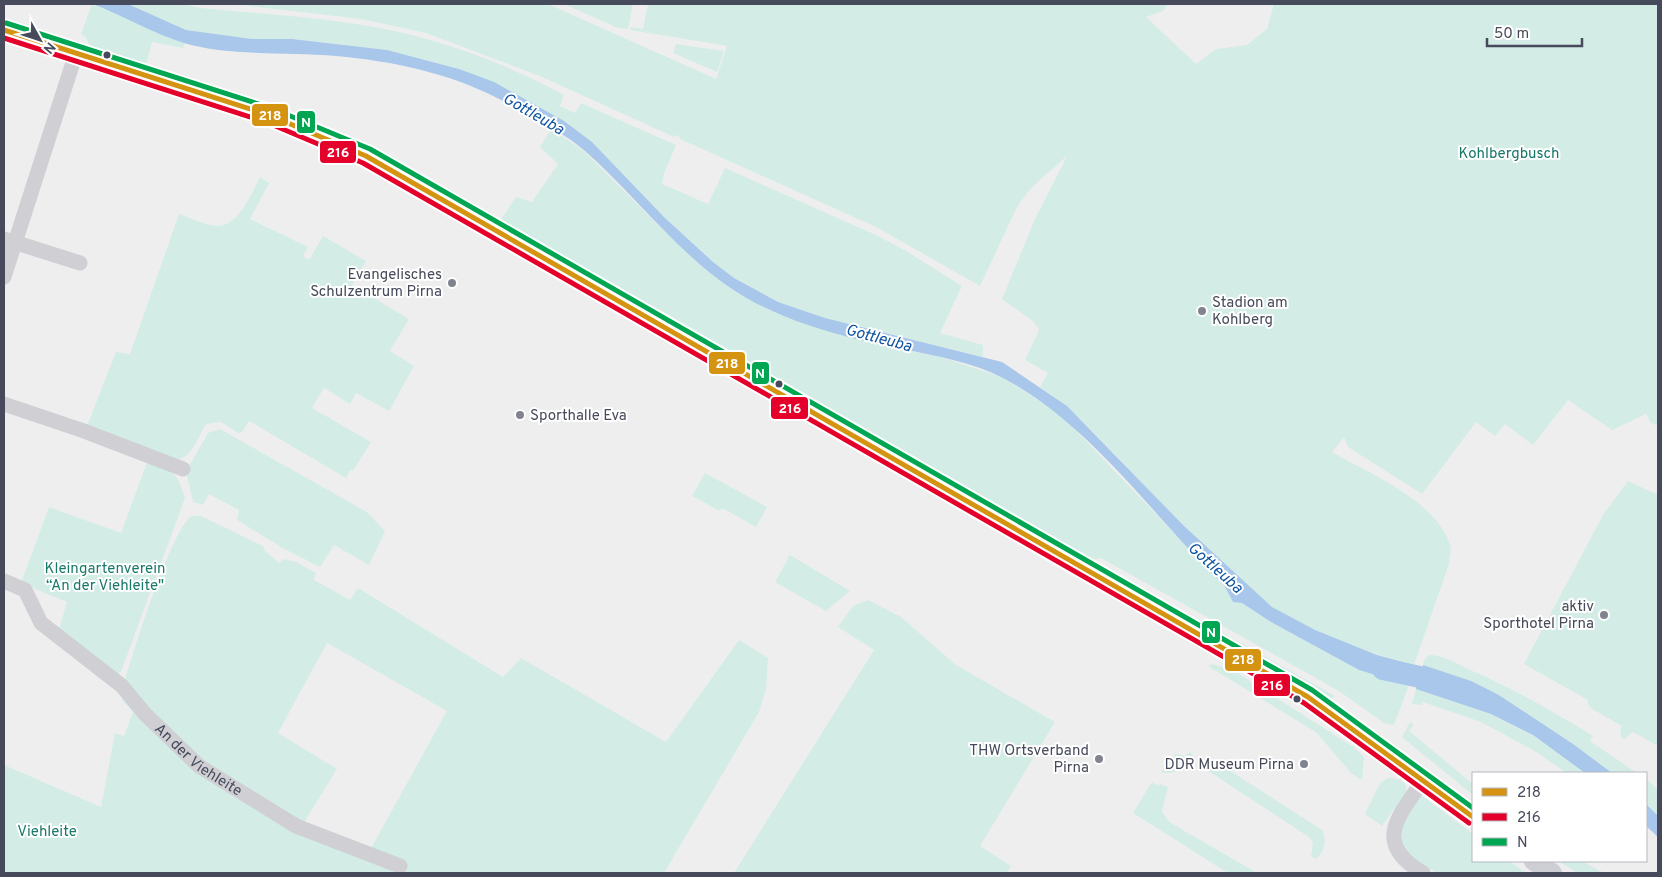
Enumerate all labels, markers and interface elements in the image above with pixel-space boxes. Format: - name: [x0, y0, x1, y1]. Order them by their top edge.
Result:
- north arrow: [15, 15, 65, 65]
- scale bar: [1487, 15, 1582, 47]
- text: 50 m: [1494, 25, 1529, 44]
- text: N: [39, 38, 59, 57]
- unlabelled marker: [102, 50, 112, 60]
- water label: Gottleuba: [499, 89, 568, 141]
- line badge: 218: [251, 103, 289, 127]
- text: 218: [259, 108, 281, 125]
- line badge: N: [296, 110, 316, 134]
- text: N: [301, 115, 311, 132]
- line badge: 216: [319, 140, 357, 164]
- text: 216: [327, 145, 349, 162]
- park label: Kohlbergbusch: [1459, 145, 1559, 164]
- place label: Evangelisches Schulzentrum Pirna: [310, 266, 442, 302]
- marker: Evangelisches Schulzentrum Pirna: [446, 277, 458, 289]
- place label: Stadion am Kohlberg: [1212, 294, 1288, 330]
- marker: Stadion am Kohlberg: [1196, 305, 1208, 317]
- water label: Gottleuba: [843, 321, 914, 358]
- line badge: 218: [708, 351, 746, 375]
- text: 218: [716, 356, 738, 373]
- line badge: N: [751, 361, 770, 385]
- text: N: [755, 366, 765, 383]
- unlabelled marker: [774, 379, 784, 389]
- line badge: 216: [770, 396, 809, 420]
- text: 216: [779, 401, 801, 418]
- place label: Sporthalle Eva: [530, 407, 627, 426]
- marker: Sporthalle Eva: [514, 409, 526, 421]
- water label: Gottleuba: [1183, 539, 1247, 599]
- park label: Kleingartenverein “An der Viehleite": [45, 560, 165, 596]
- place label: aktiv Sporthotel Pirna: [1483, 598, 1594, 634]
- marker: aktiv Sporthotel Pirna: [1598, 609, 1610, 621]
- line badge: N: [1201, 620, 1221, 644]
- text: N: [1206, 625, 1216, 642]
- line badge: 218: [1224, 648, 1262, 672]
- text: 218: [1232, 652, 1254, 669]
- line badge: 216: [1253, 673, 1291, 697]
- text: 216: [1261, 678, 1283, 695]
- unlabelled marker: [1292, 694, 1302, 704]
- street label: An der Viehleite: [150, 720, 245, 801]
- place label: THW Ortsverband Pirna: [969, 742, 1089, 778]
- marker: THW Ortsverband Pirna: [1093, 753, 1105, 765]
- place label: DDR Museum Pirna: [1165, 756, 1294, 775]
- marker: DDR Museum Pirna: [1298, 758, 1310, 770]
- legend: [1472, 772, 1647, 862]
- text: 218: [1517, 784, 1541, 803]
- text: 216: [1517, 809, 1541, 828]
- park label: Viehleite: [17, 823, 77, 842]
- text: N: [1517, 834, 1528, 853]

